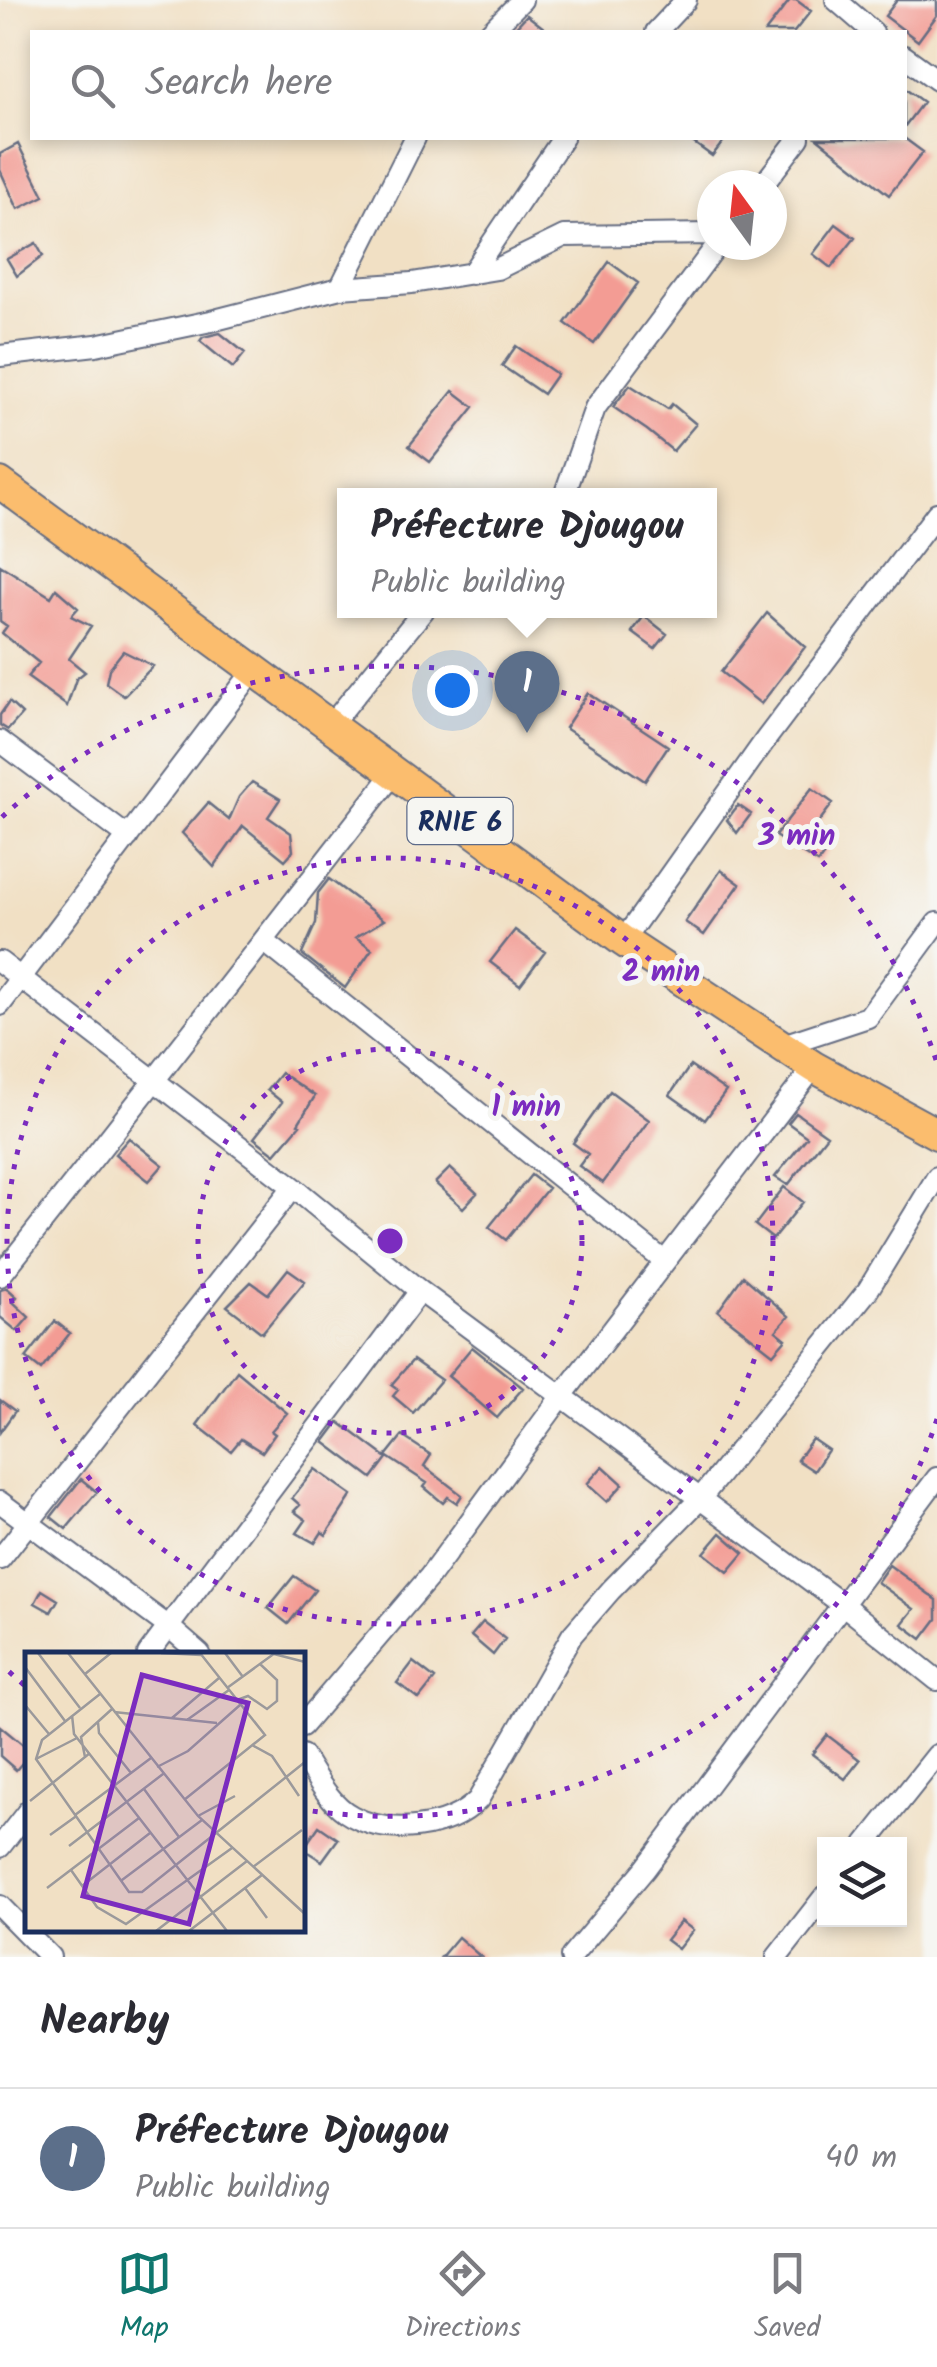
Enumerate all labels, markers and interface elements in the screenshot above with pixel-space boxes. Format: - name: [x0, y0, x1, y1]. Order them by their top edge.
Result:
- search box: [30, 30, 907, 140]
- text: Search here: [145, 55, 332, 115]
- icon: search: [65, 58, 120, 113]
- north arrow: [697, 170, 787, 260]
- popup: [337, 488, 717, 618]
- text: Préfecture Djougou: [370, 498, 684, 558]
- text: Public building: [370, 558, 566, 609]
- pin: 1: [494, 650, 560, 733]
- your location: [427, 665, 478, 716]
- road number: RNIE 6: [408, 798, 512, 844]
- text: 3 min: [758, 813, 835, 861]
- text: 2 min: [622, 949, 700, 997]
- text: 1 min: [491, 1084, 561, 1132]
- centre of rings: [372, 1223, 408, 1259]
- inset map: [25, 1652, 305, 1932]
- map controls: [817, 1837, 907, 1927]
- button: layers: [817, 1837, 907, 1927]
- text: Nearby: [40, 1989, 169, 2056]
- text: Préfecture Djougou: [135, 2103, 448, 2163]
- text: 1: [68, 2133, 77, 2184]
- text: 40 m: [825, 2133, 897, 2184]
- text: Public building: [135, 2163, 331, 2214]
- tab: Map: [117, 2246, 172, 2351]
- tab: Directions: [405, 2246, 521, 2351]
- tab: Saved: [754, 2246, 820, 2351]

